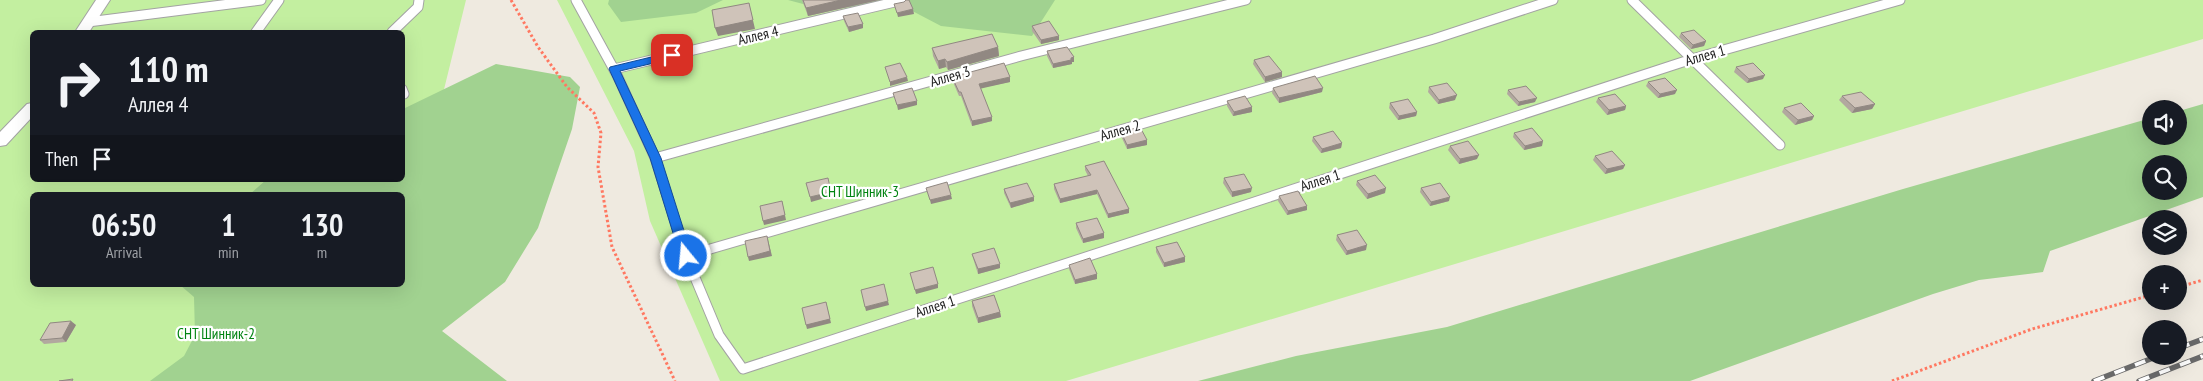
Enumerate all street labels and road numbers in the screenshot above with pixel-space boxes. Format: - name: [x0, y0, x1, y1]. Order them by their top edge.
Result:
- street label: Аллея 4: [736, 21, 780, 49]
- street label: Аллея 1: [1683, 40, 1727, 70]
- street label: Аллея 3: [928, 61, 972, 91]
- street label: Аллея 2: [1098, 115, 1142, 145]
- street label: Аллея 1: [1298, 165, 1342, 195]
- street label: Аллея 1: [913, 291, 957, 321]

